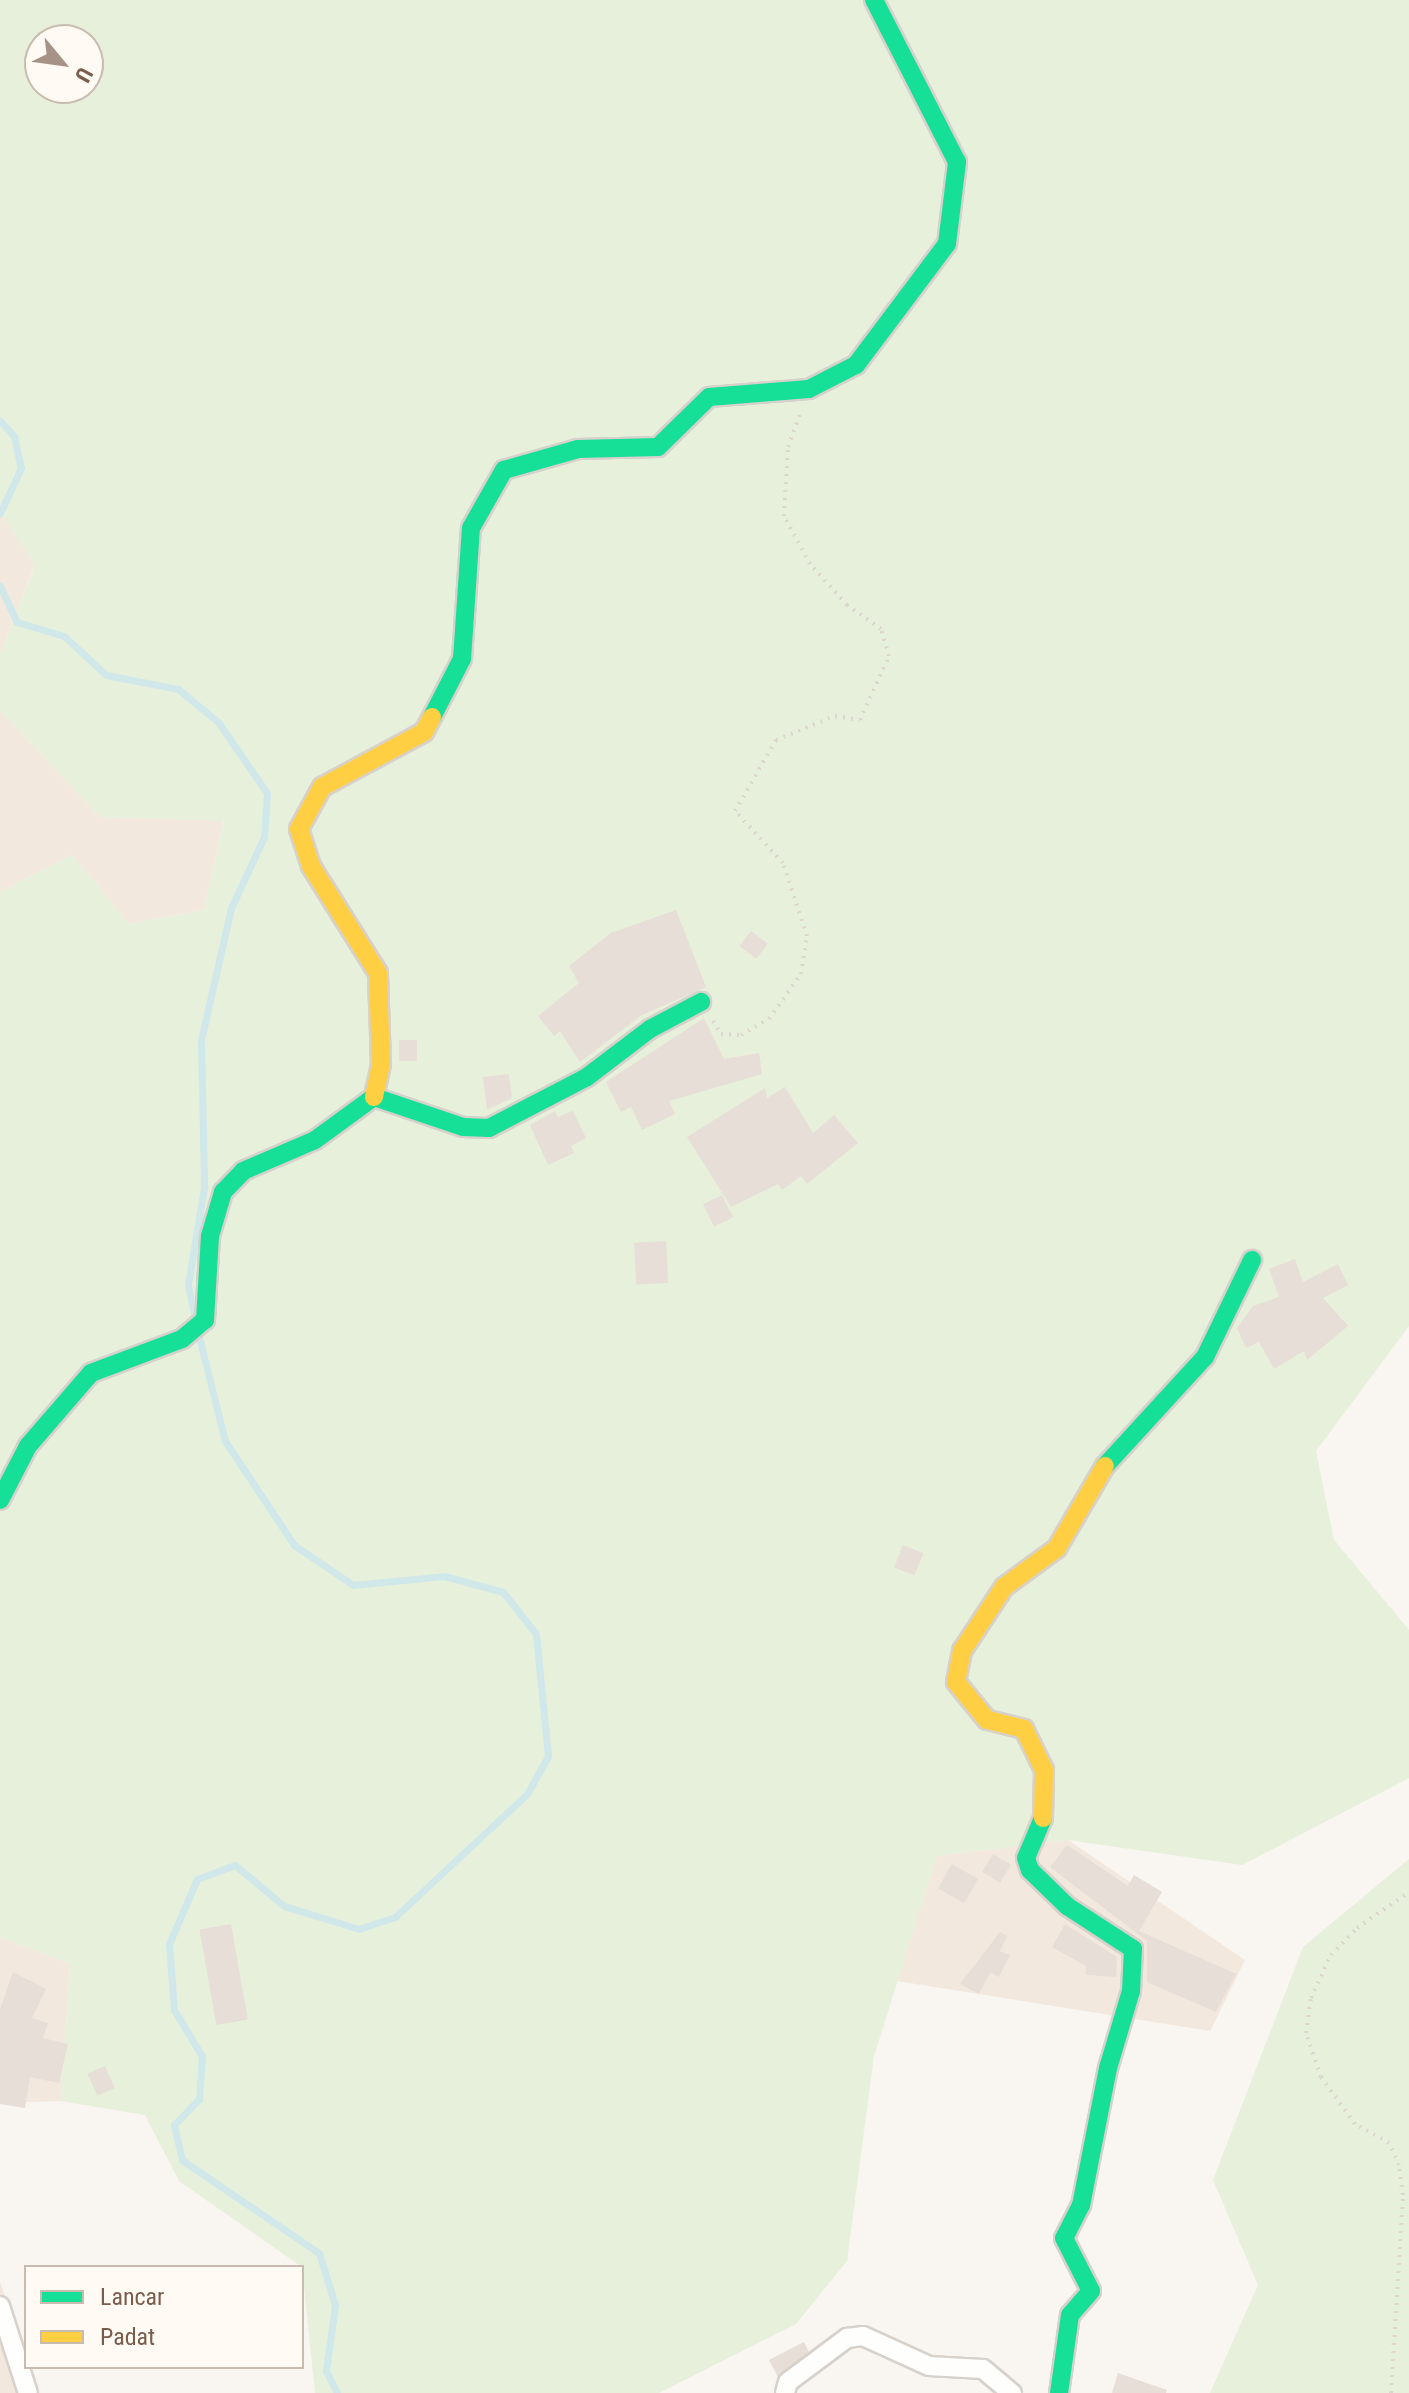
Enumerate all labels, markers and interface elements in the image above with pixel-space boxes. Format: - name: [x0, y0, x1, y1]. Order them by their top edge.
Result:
- north arrow: [24, 24, 104, 104]
- text: U: [70, 63, 98, 86]
- legend: [24, 2265, 304, 2369]
- text: Lancar: [100, 2283, 164, 2311]
- text: Padat: [100, 2323, 155, 2351]

